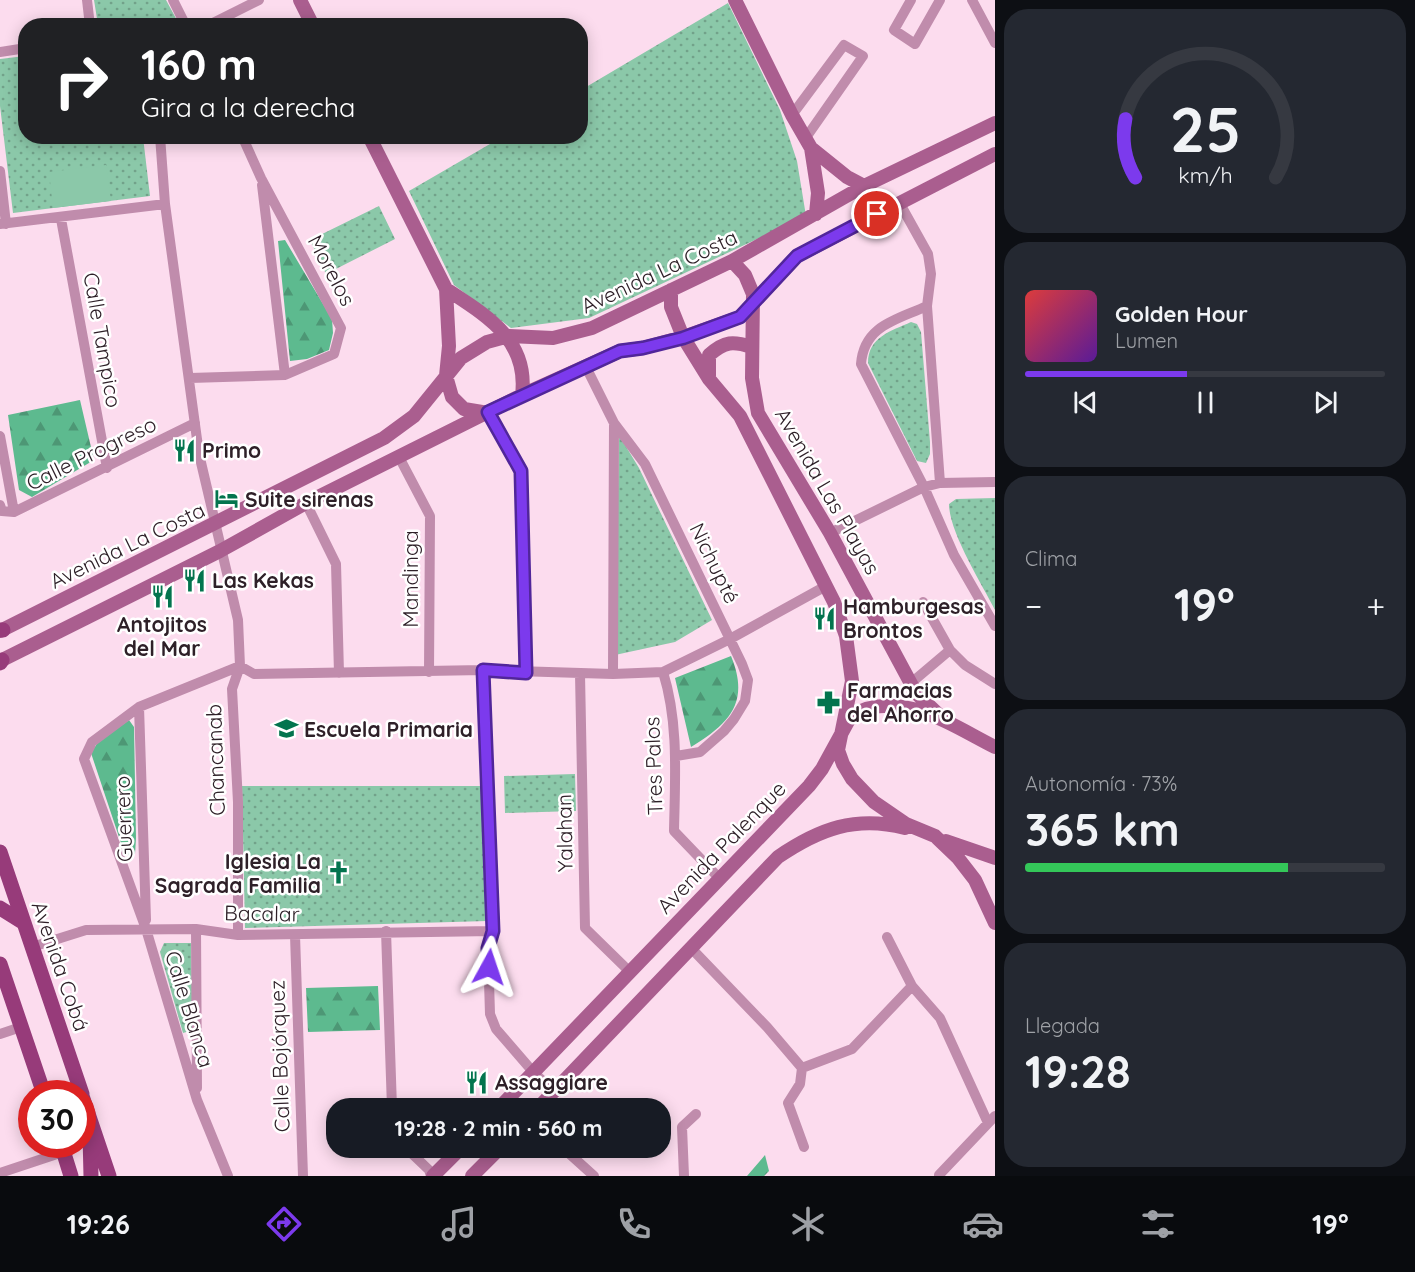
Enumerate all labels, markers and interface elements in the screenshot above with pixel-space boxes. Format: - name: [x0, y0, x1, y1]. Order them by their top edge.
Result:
- text: 160 m: [141, 38, 257, 91]
- icon: right: [42, 42, 120, 120]
- text: Gira a la derecha: [141, 90, 355, 124]
- text: 25: [1169, 90, 1241, 168]
- text: km/h: [1178, 163, 1232, 189]
- pin: [851, 188, 902, 239]
- icon: arrive: [860, 197, 893, 230]
- street label: Avenida La Costa: [577, 223, 741, 319]
- street label: Morelos: [303, 230, 361, 310]
- street label: Calle Tampico: [78, 270, 128, 410]
- text: Golden Hour: [1115, 300, 1248, 328]
- text: Lumen: [1115, 328, 1178, 353]
- icon: previous: [1069, 386, 1102, 419]
- icon: pause: [1189, 386, 1222, 419]
- icon: next: [1309, 386, 1342, 419]
- street label: Avenida Las Playas: [770, 403, 886, 579]
- street label: Calle Progreso: [22, 410, 160, 496]
- restaurant icon: Primo: [171, 437, 197, 463]
- place label: Primo: [202, 437, 261, 463]
- hotel icon: Suite sirenas: [214, 486, 240, 512]
- place label: Suite sirenas: [245, 486, 374, 512]
- street label: Avenida La Costa: [45, 496, 209, 594]
- street label: Nichupté: [684, 519, 746, 607]
- street label: Mandinga: [397, 530, 423, 628]
- text: Clima: [1025, 546, 1077, 571]
- restaurant icon: Las Kekas: [181, 567, 207, 593]
- place label: Las Kekas: [212, 567, 314, 593]
- text: 19°: [1174, 576, 1235, 632]
- restaurant icon: Antojitos del Mar: [149, 583, 175, 609]
- text: −: [1025, 585, 1042, 626]
- text: +: [1366, 585, 1385, 626]
- place label: Hamburgesas Brontos: [843, 593, 984, 643]
- restaurant icon: Hamburgesas Brontos: [812, 605, 838, 631]
- place label: Antojitos del Mar: [117, 611, 207, 661]
- place label: Farmacias del Ahorro: [847, 677, 954, 727]
- pharmacy icon: Farmacias del Ahorro: [816, 689, 842, 715]
- street label: Chancanab: [200, 704, 230, 816]
- school or university icon: Escuela Primaria: [273, 716, 299, 742]
- place label: Escuela Primaria: [304, 716, 473, 742]
- street label: Tres Palos: [638, 716, 668, 816]
- text: Autonomía · 73%: [1025, 771, 1177, 796]
- street label: Guerrero: [109, 775, 137, 863]
- street label: Avenida Palenque: [651, 775, 791, 919]
- street label: Yalahan: [550, 794, 578, 872]
- text: 365 km: [1025, 801, 1180, 857]
- place label: Iglesia La Sagrada Familia: [155, 848, 321, 898]
- church icon: Iglesia La Sagrada Familia: [326, 860, 352, 886]
- street label: Avenida Cobá: [27, 898, 95, 1034]
- street label: Bacalar: [224, 899, 300, 927]
- position arrow: [457, 935, 521, 999]
- street label: Calle Blanca: [160, 948, 220, 1070]
- street label: Calle Bojórquez: [263, 979, 295, 1133]
- text: Llegada: [1025, 1013, 1100, 1038]
- text: 19:28: [1025, 1043, 1131, 1099]
- restaurant icon: Assaggiare: [464, 1069, 490, 1095]
- place label: Assaggiare: [495, 1069, 608, 1095]
- speed limit sign: 30: [18, 1080, 96, 1158]
- text: 19:28 · 2 min · 560 m: [394, 1114, 603, 1142]
- icon: directions: [263, 1203, 305, 1245]
- icon: music: [438, 1203, 480, 1245]
- icon: phone: [613, 1203, 655, 1245]
- icon: climate: [787, 1203, 829, 1245]
- icon: car: [962, 1203, 1004, 1245]
- icon: filters: [1137, 1203, 1179, 1245]
- text: 19:26: [66, 1207, 130, 1241]
- text: 19°: [1312, 1207, 1349, 1241]

